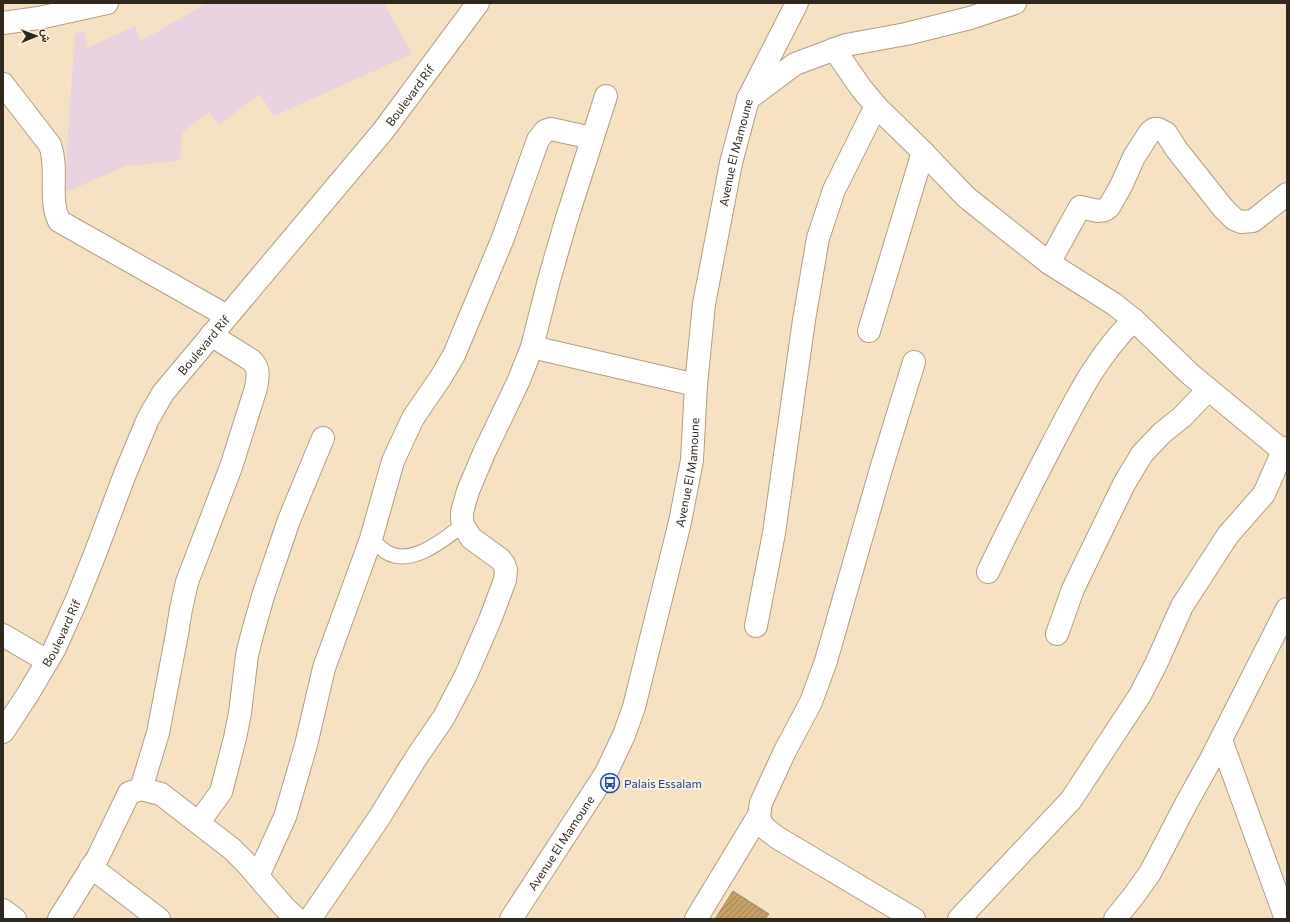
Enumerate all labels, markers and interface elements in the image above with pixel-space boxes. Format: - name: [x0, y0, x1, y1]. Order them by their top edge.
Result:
- north arrow: [16, 16, 56, 56]
- text: ش: [39, 29, 53, 43]
- street label: Boulevard Rif: [382, 61, 437, 128]
- street label: Avenue El Mamoune: [716, 97, 755, 207]
- street label: Boulevard Rif: [175, 312, 232, 377]
- street label: Avenue El Mamoune: [672, 417, 701, 528]
- street label: Boulevard Rif: [39, 597, 83, 669]
- bus stop icon: Palais Essalam: [599, 772, 621, 794]
- place label: Palais Essalam: [624, 776, 702, 790]
- street label: Avenue El Mamoune: [525, 793, 597, 893]

